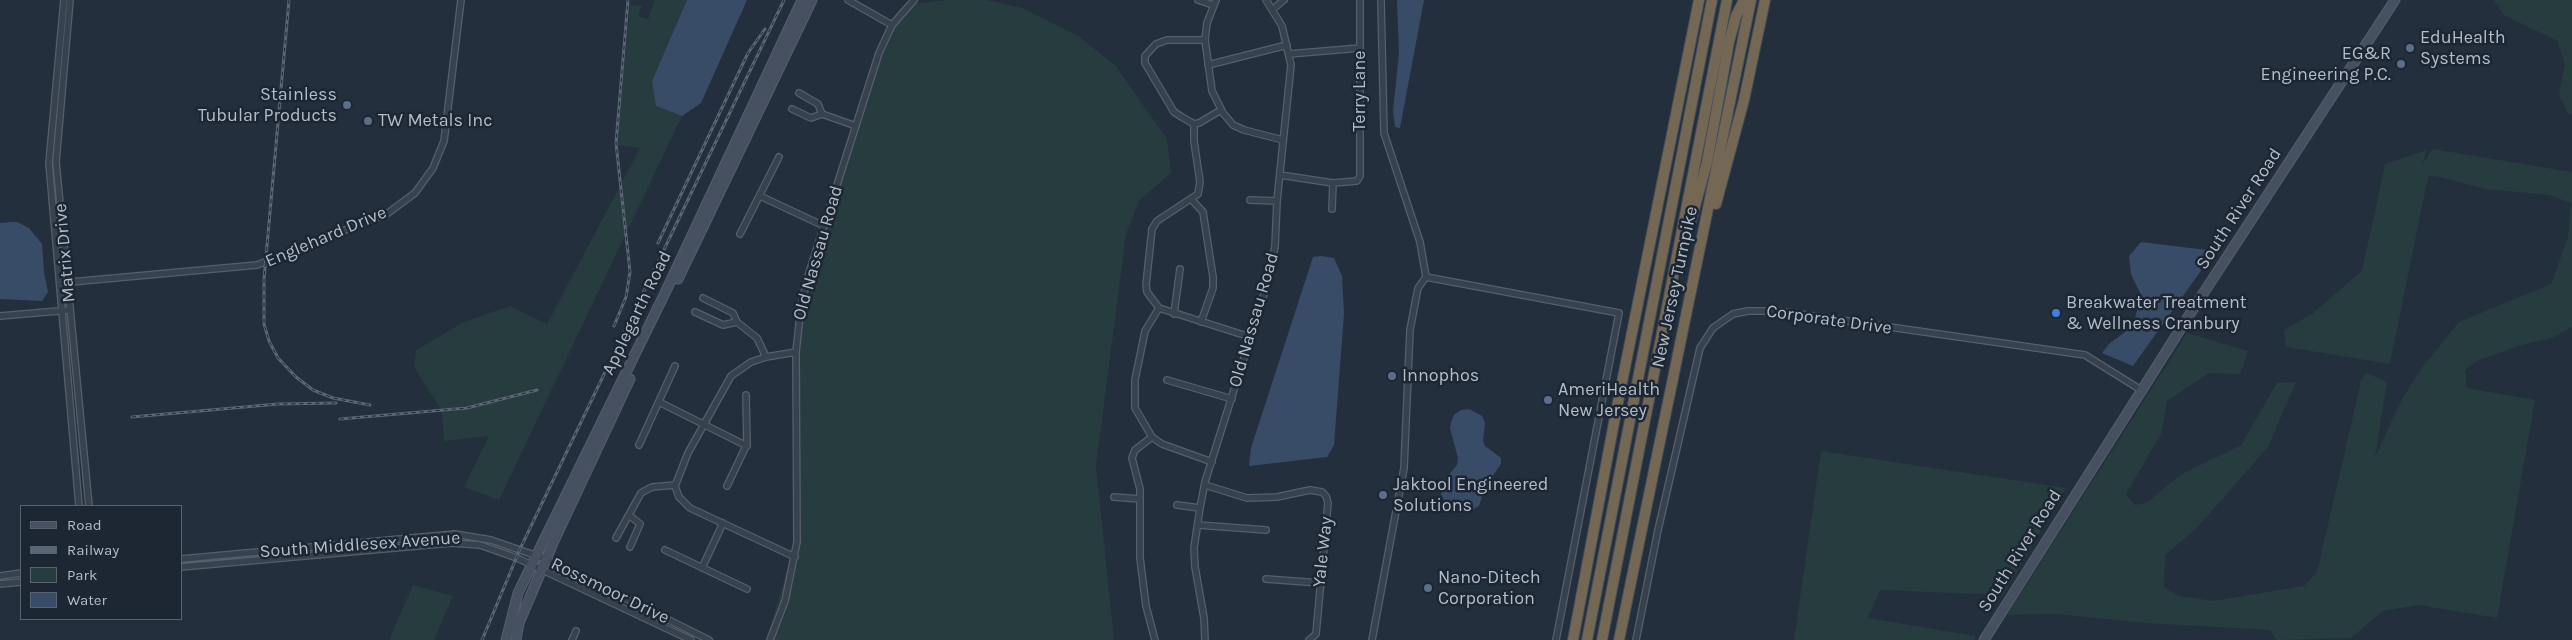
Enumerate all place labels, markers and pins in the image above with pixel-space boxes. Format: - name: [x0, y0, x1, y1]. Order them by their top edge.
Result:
- place label: EduHealth Systems: [2420, 27, 2506, 70]
- marker: EduHealth Systems: [2404, 42, 2416, 54]
- place label: EG&R Engineering P.C.: [2261, 43, 2391, 86]
- marker: EG&R Engineering P.C.: [2395, 58, 2407, 70]
- place label: Stainless Tubular Products: [198, 84, 337, 126]
- marker: Stainless Tubular Products: [341, 99, 353, 111]
- place label: TW Metals Inc: [378, 110, 493, 132]
- marker: TW Metals Inc: [362, 115, 374, 127]
- place label: Breakwater Treatment & Wellness Cranbury: [2066, 292, 2247, 334]
- marker: Breakwater Treatment & Wellness Cranbury: [2050, 307, 2062, 319]
- place label: Innophos: [1402, 365, 1479, 387]
- marker: Innophos: [1386, 370, 1398, 382]
- place label: AmeriHealth New Jersey: [1558, 379, 1660, 422]
- marker: AmeriHealth New Jersey: [1542, 394, 1554, 406]
- place label: Jaktool Engineered Solutions: [1393, 474, 1548, 516]
- marker: Jaktool Engineered Solutions: [1377, 489, 1389, 501]
- place label: Nano-Ditech Corporation: [1438, 567, 1541, 610]
- marker: Nano-Ditech Corporation: [1422, 582, 1434, 594]

